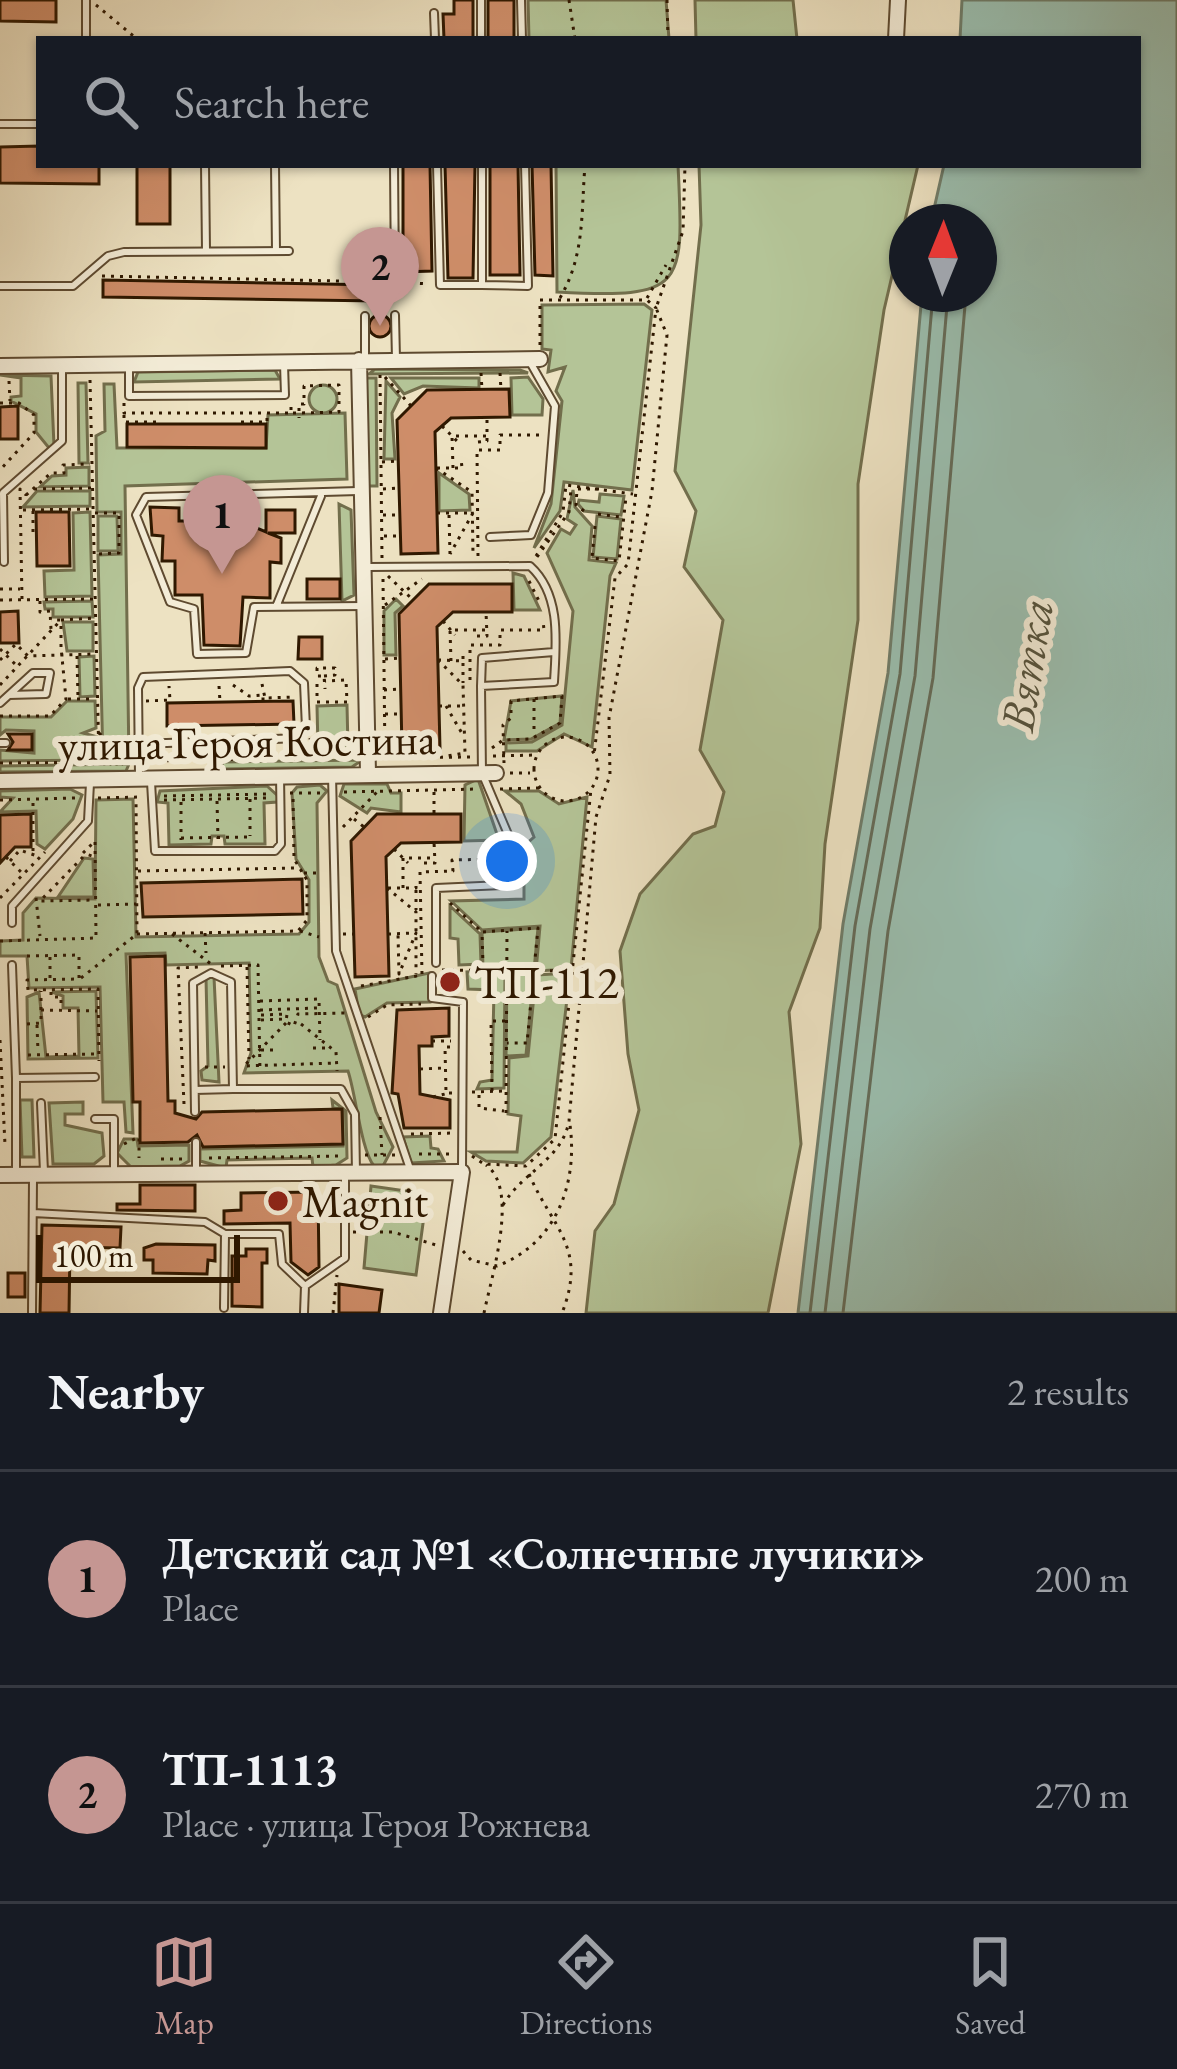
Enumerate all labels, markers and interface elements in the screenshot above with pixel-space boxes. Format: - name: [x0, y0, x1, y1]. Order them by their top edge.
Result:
- search box: [36, 36, 1141, 168]
- icon: search: [78, 69, 144, 135]
- text: Search here: [174, 73, 369, 131]
- north arrow: [889, 204, 997, 312]
- pin: 2: [341, 227, 419, 326]
- pin: 1: [183, 475, 261, 574]
- water label: Вятка: [985, 594, 1067, 737]
- street label: улица Героя Костина: [58, 709, 436, 773]
- your location: [477, 831, 537, 891]
- place label: ТП-112: [474, 953, 619, 1011]
- marker: ТП-112: [437, 969, 463, 995]
- place label: Magnit: [302, 1172, 428, 1230]
- marker: Magnit: [265, 1188, 291, 1214]
- scale bar: [36, 1229, 240, 1282]
- text: 100 m: [54, 1234, 134, 1277]
- text: Nearby: [48, 1358, 204, 1424]
- text: 2 results: [1007, 1366, 1129, 1417]
- text: Детский сад №1 «Солнечные лучики»: [162, 1524, 925, 1582]
- text: 1: [77, 1553, 97, 1604]
- text: 200 m: [1035, 1553, 1129, 1604]
- text: Place: [162, 1582, 239, 1633]
- text: ТП-1113: [162, 1740, 338, 1798]
- text: 2: [77, 1769, 97, 1820]
- text: 270 m: [1035, 1769, 1129, 1820]
- text: Place · улица Героя Рожнева: [162, 1798, 590, 1849]
- tab: Map: [151, 1929, 217, 2044]
- tab: Directions: [520, 1929, 653, 2044]
- tab: Saved: [955, 1929, 1026, 2044]

